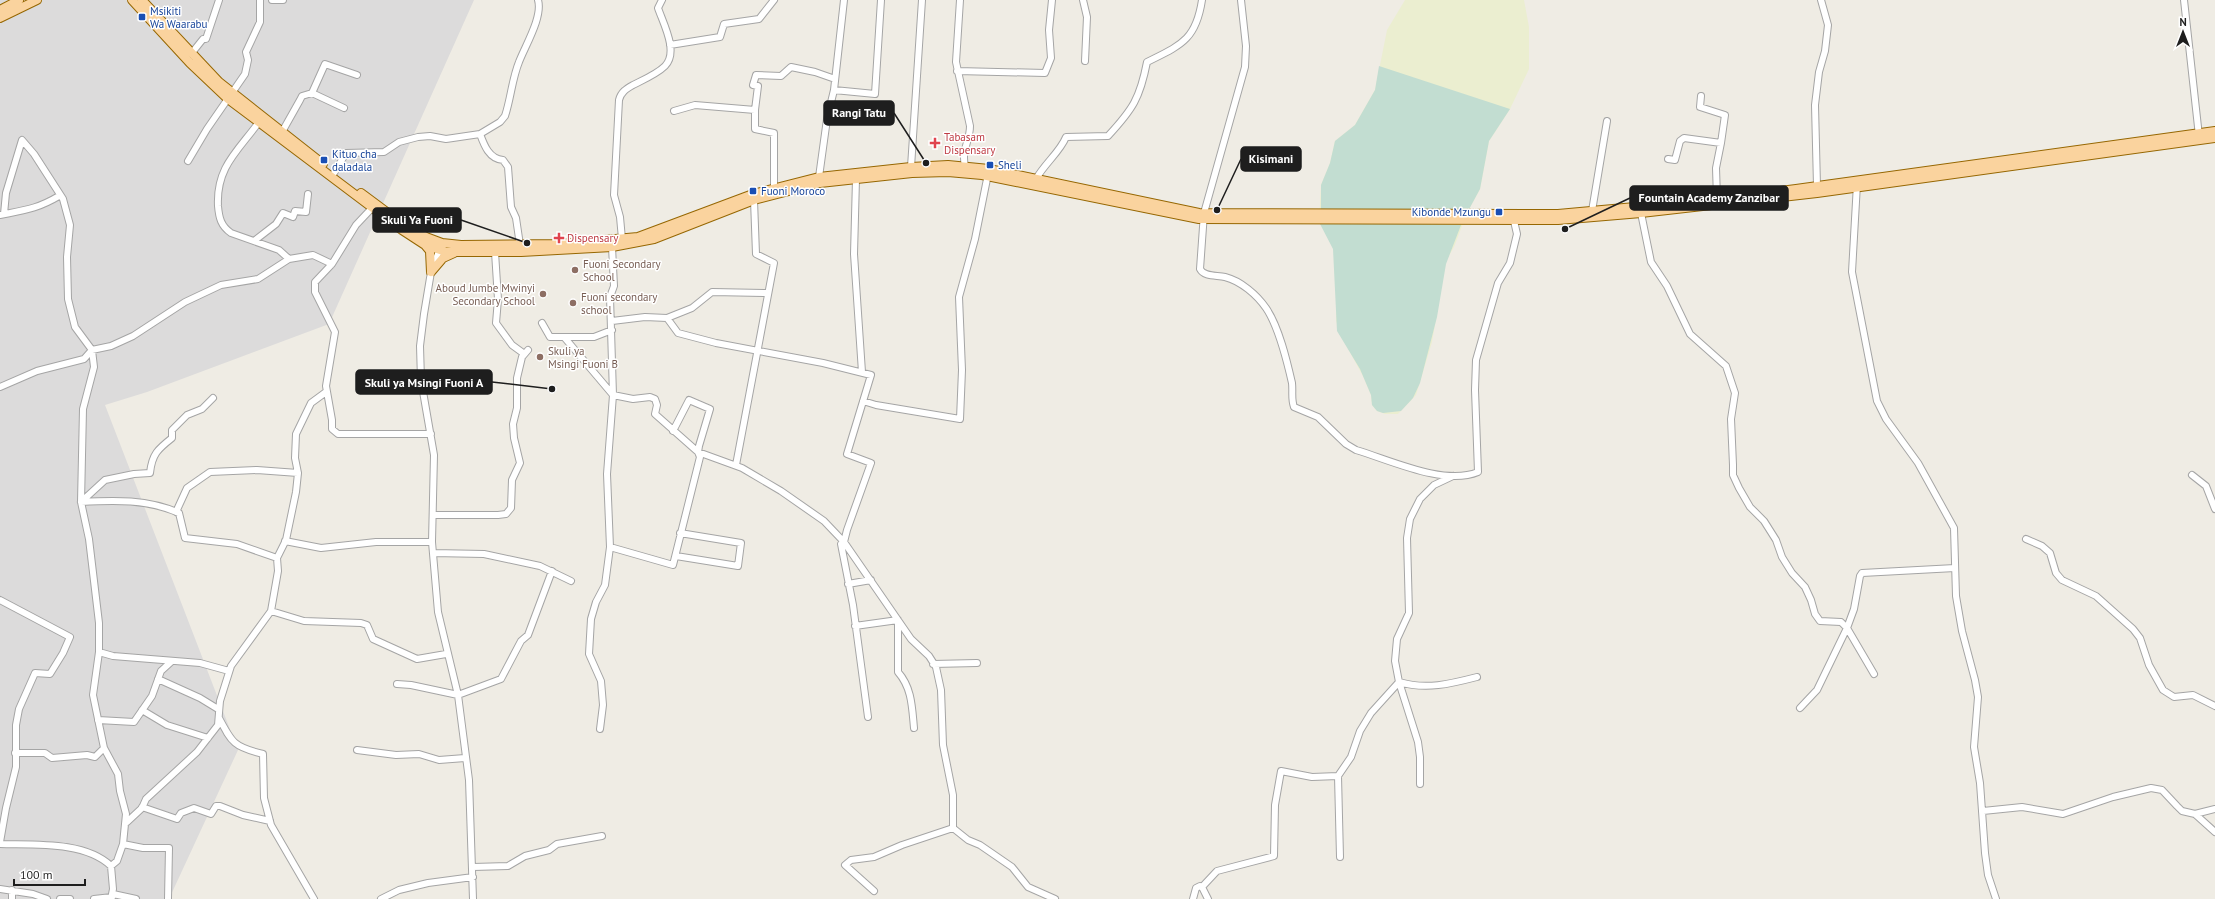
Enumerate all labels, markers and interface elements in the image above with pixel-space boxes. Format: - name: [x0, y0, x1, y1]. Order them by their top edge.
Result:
- place label: Msikiti Wa Waarabu: [150, 4, 208, 31]
- marker: Msikiti Wa Waarabu: [137, 12, 147, 22]
- north arrow: [2163, 12, 2203, 52]
- text: N: [2179, 15, 2187, 29]
- callout: Rangi Tatu: [824, 101, 894, 125]
- text: Rangi Tatu: [832, 105, 886, 120]
- place label: Tabasam Dispensary: [944, 130, 996, 157]
- marker: Tabasam Dispensary: [929, 137, 941, 149]
- place label: Kituo cha daladala: [332, 147, 377, 174]
- callout: Kisimani: [1241, 147, 1301, 171]
- text: Kisimani: [1249, 151, 1293, 166]
- marker: Kituo cha daladala: [319, 155, 329, 165]
- place label: Sheli: [998, 158, 1022, 172]
- marker: Sheli: [985, 160, 995, 170]
- place label: Fuoni Moroco: [761, 184, 825, 198]
- marker: Fuoni Moroco: [748, 186, 758, 196]
- callout: Fountain Academy Zanzibar: [1630, 186, 1788, 210]
- text: Fountain Academy Zanzibar: [1639, 190, 1780, 205]
- place label: Kibonde Mzungu: [1412, 205, 1491, 219]
- marker: Kibonde Mzungu: [1494, 207, 1504, 217]
- callout: Skuli Ya Fuoni: [373, 208, 461, 232]
- text: Skuli Ya Fuoni: [381, 212, 453, 227]
- place label: Dispensary: [567, 231, 619, 245]
- marker: Dispensary: [554, 233, 564, 243]
- place label: Fuoni Secondary School: [583, 257, 661, 284]
- marker: Fuoni Secondary School: [570, 265, 580, 275]
- place label: Aboud Jumbe Mwinyi Secondary School: [436, 281, 536, 308]
- marker: Aboud Jumbe Mwinyi Secondary School: [538, 289, 548, 299]
- place label: Fuoni secondary school: [581, 290, 658, 317]
- marker: Fuoni secondary school: [568, 298, 578, 308]
- place label: Skuli ya Msingi Fuoni B: [548, 344, 618, 371]
- marker: Skuli ya Msingi Fuoni B: [535, 352, 545, 362]
- callout: Skuli ya Msingi Fuoni A: [356, 370, 492, 394]
- text: Skuli ya Msingi Fuoni A: [365, 375, 484, 390]
- scale bar: [14, 861, 85, 887]
- text: 100 m: [20, 867, 53, 882]

